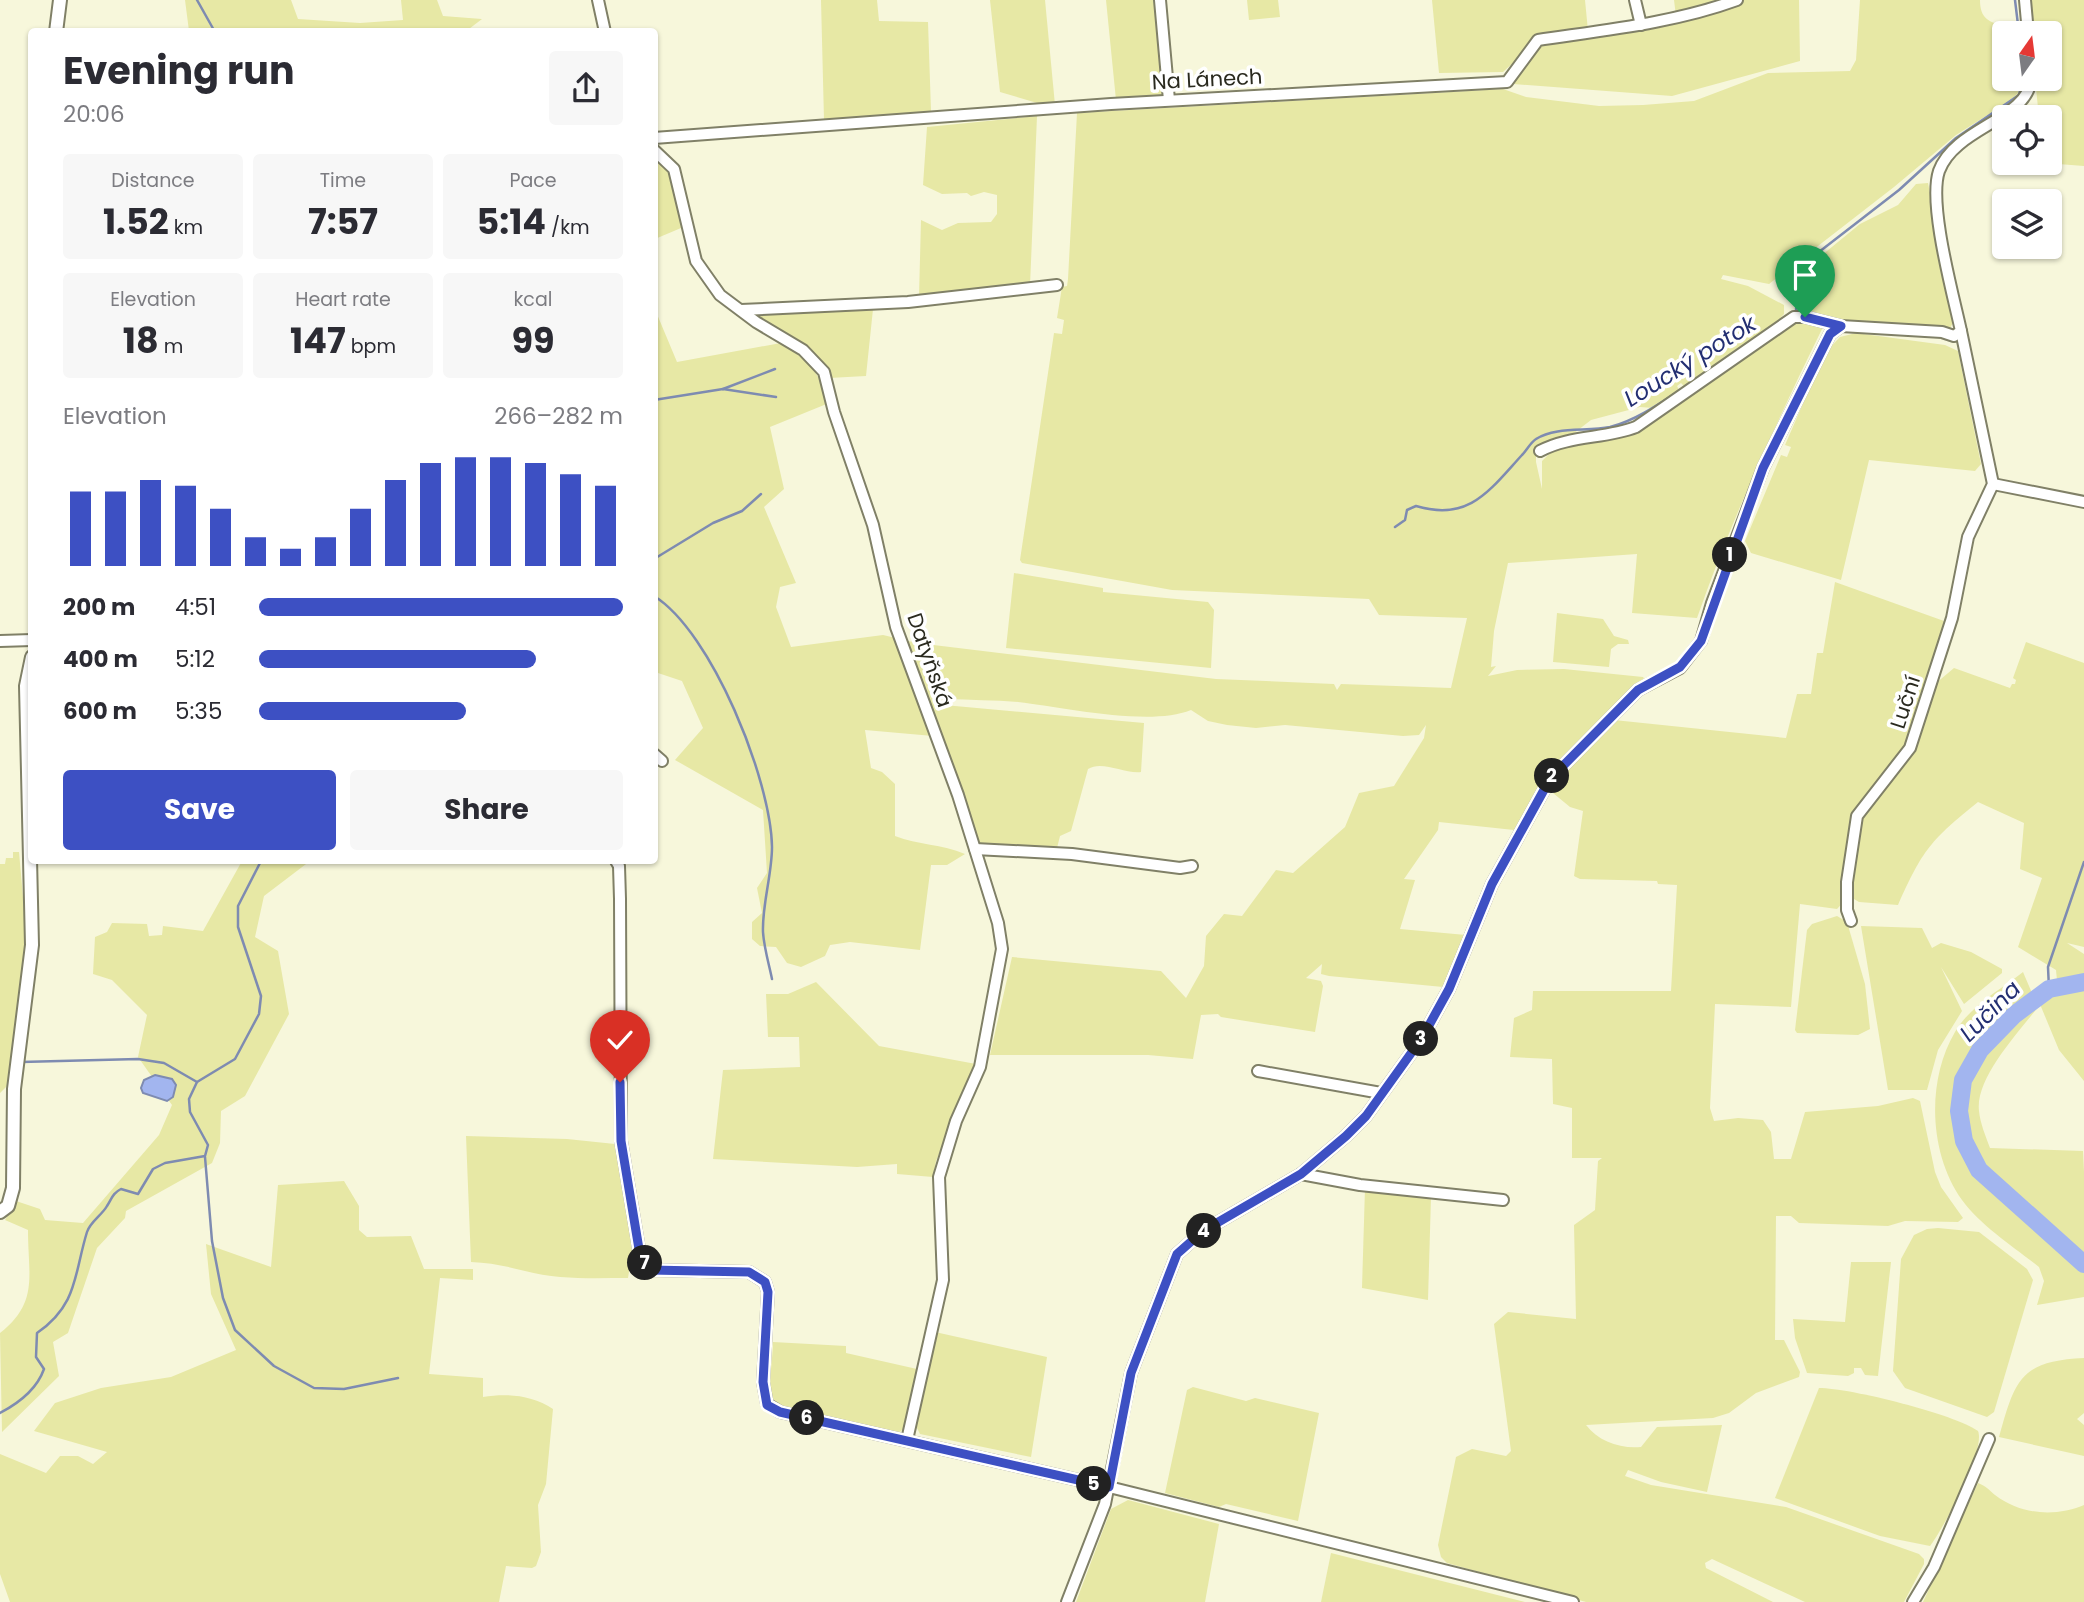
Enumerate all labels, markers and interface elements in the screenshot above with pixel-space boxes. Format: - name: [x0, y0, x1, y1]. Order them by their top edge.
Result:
- north arrow: [1992, 21, 2062, 91]
- map controls: [1992, 21, 2062, 259]
- text: Evening run: [63, 44, 295, 97]
- button: share: [549, 51, 623, 125]
- street label: Na Lánech: [1151, 62, 1263, 96]
- text: 20:06: [63, 98, 125, 130]
- button: locate: [1992, 105, 2062, 175]
- text: Distance: [111, 167, 195, 194]
- text: Time: [320, 167, 366, 194]
- text: Pace: [509, 167, 557, 194]
- button: layers: [1992, 189, 2062, 259]
- text: 1.52: [103, 197, 169, 246]
- text: 7:57: [308, 197, 378, 246]
- text: 5:14: [476, 197, 546, 246]
- text: km: [169, 214, 203, 241]
- text: /km: [546, 214, 590, 241]
- pin: [1775, 245, 1835, 317]
- icon: arrive: [1786, 256, 1824, 294]
- text: Elevation: [110, 286, 196, 313]
- text: Heart rate: [295, 286, 391, 313]
- text: kcal: [514, 286, 552, 313]
- water label: Loucký potok: [1618, 307, 1763, 414]
- text: 18: [123, 316, 159, 365]
- text: 147: [290, 316, 346, 365]
- text: 99: [511, 316, 555, 365]
- text: m: [159, 333, 183, 360]
- text: bpm: [346, 333, 396, 360]
- text: Elevation: [63, 400, 167, 432]
- text: 266–282 m: [494, 400, 623, 432]
- pin: 1: [1712, 538, 1748, 572]
- text: 1: [1726, 541, 1733, 568]
- text: 200 m: [63, 591, 135, 623]
- text: 4:51: [175, 591, 216, 623]
- street label: Datyňská: [900, 609, 960, 711]
- text: 400 m: [63, 643, 138, 675]
- text: 5:12: [175, 643, 215, 675]
- street label: Luční: [1883, 672, 1927, 732]
- text: 600 m: [63, 695, 137, 727]
- text: 5:35: [175, 695, 222, 727]
- pin: 2: [1534, 758, 1570, 794]
- text: 2: [1546, 762, 1557, 789]
- button: Save: [63, 770, 336, 850]
- button: Share: [350, 770, 623, 850]
- water label: Lučina: [1952, 973, 2028, 1049]
- pin: [590, 1010, 650, 1082]
- icon: check: [601, 1021, 639, 1059]
- pin: 3: [1404, 1021, 1438, 1056]
- text: 3: [1415, 1025, 1426, 1052]
- pin: 4: [1186, 1214, 1222, 1248]
- text: 4: [1197, 1217, 1210, 1244]
- pin: 7: [628, 1246, 662, 1280]
- text: 7: [639, 1249, 650, 1276]
- pin: 6: [790, 1400, 824, 1436]
- text: 6: [800, 1404, 813, 1431]
- pin: 5: [1076, 1466, 1112, 1502]
- text: 5: [1087, 1470, 1100, 1497]

